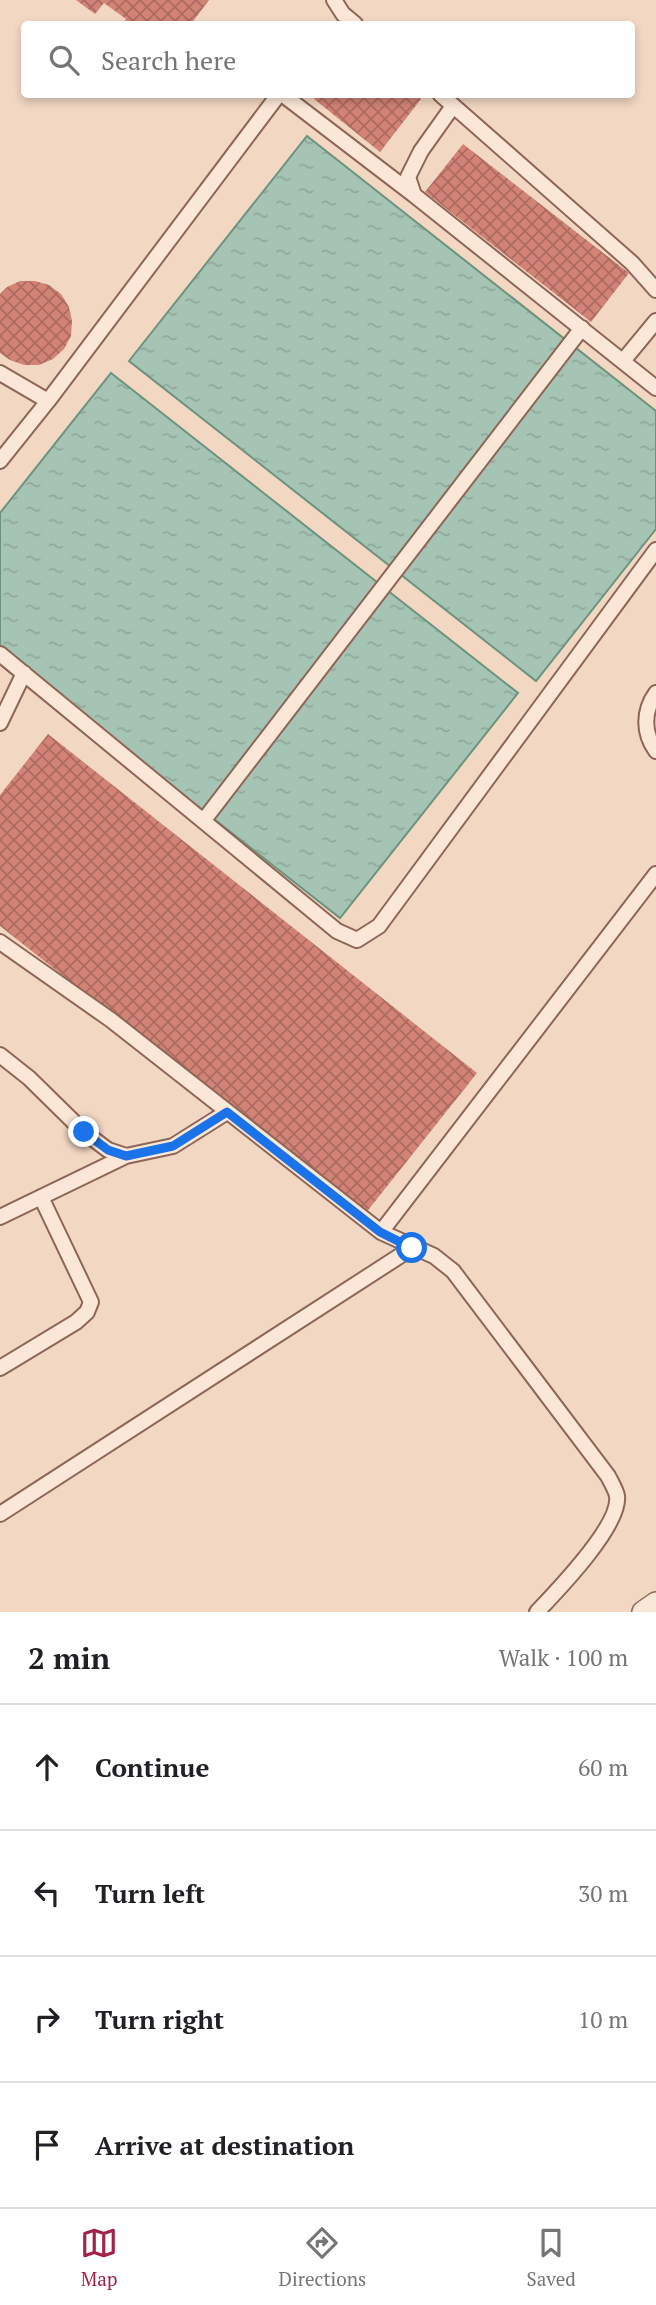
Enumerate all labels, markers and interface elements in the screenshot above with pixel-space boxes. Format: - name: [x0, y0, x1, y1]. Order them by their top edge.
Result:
- search box: [21, 21, 635, 98]
- icon: search: [45, 41, 83, 79]
- text: Search here: [101, 43, 236, 77]
- route end: [68, 1116, 99, 1147]
- route start: [396, 1232, 427, 1263]
- text: 2 min: [28, 1638, 110, 1678]
- text: Walk · 100 m: [499, 1642, 628, 1673]
- icon: ahead: [28, 1748, 66, 1786]
- text: Continue: [95, 1750, 209, 1784]
- text: 60 m: [578, 1752, 628, 1783]
- icon: left: [28, 1874, 66, 1912]
- text: Turn left: [95, 1876, 205, 1910]
- text: 30 m: [578, 1878, 628, 1909]
- icon: right: [28, 2000, 66, 2038]
- text: Turn right: [95, 2002, 224, 2036]
- text: 10 m: [578, 2004, 628, 2035]
- icon: arrive: [28, 2126, 66, 2164]
- text: Arrive at destination: [95, 2128, 354, 2162]
- tab: Map: [80, 2224, 118, 2291]
- tab: Directions: [279, 2224, 366, 2291]
- tab: Saved: [527, 2224, 576, 2291]

